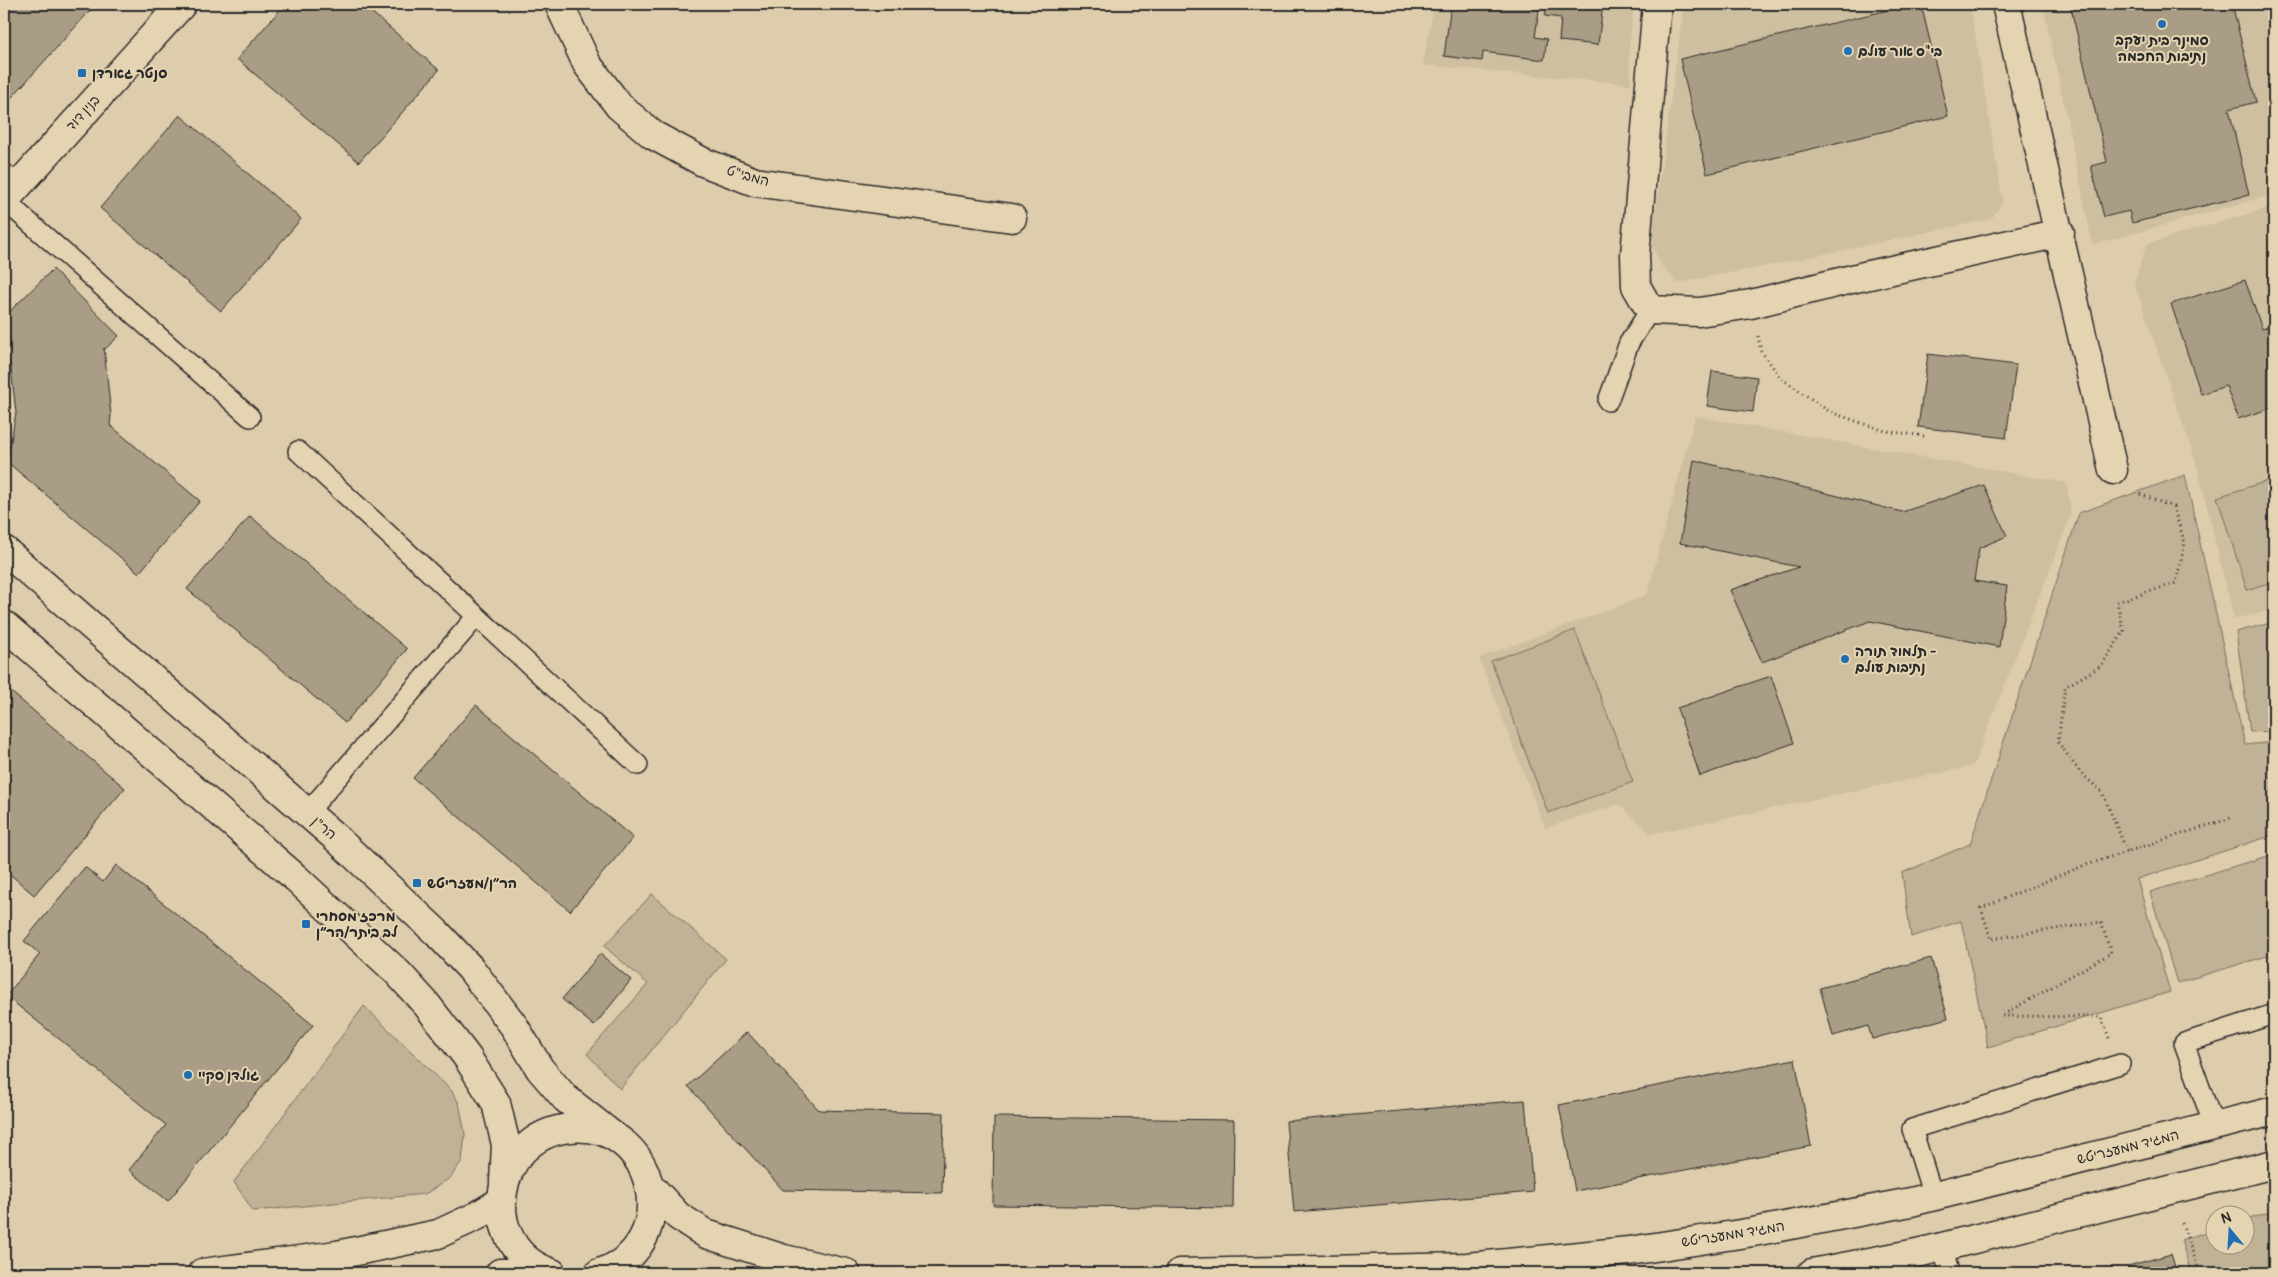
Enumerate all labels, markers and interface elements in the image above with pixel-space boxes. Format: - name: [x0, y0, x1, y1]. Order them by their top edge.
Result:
- marker: סמינר בית יעקב נתיבות החכמה: [2156, 18, 2168, 30]
- place label: סמינר בית יעקב נתיבות החכמה: [2115, 32, 2209, 65]
- place label: בי"ס אור עולם: [1858, 43, 1942, 60]
- marker: בי"ס אור עולם: [1842, 45, 1854, 57]
- place label: סנטר גארדן: [92, 65, 167, 82]
- marker: סנטר גארדן: [76, 67, 88, 79]
- street label: בנין דוד: [63, 92, 103, 134]
- street label: המבי"ט: [725, 162, 771, 190]
- place label: תלמוד תורה - נתיבות עולם: [1855, 643, 1936, 676]
- marker: תלמוד תורה - נתיבות עולם: [1839, 653, 1851, 665]
- street label: הר"ן: [308, 813, 340, 843]
- place label: הר״ן/מעזריטש: [427, 875, 517, 892]
- marker: הר״ן/מעזריטש: [411, 877, 423, 889]
- place label: מרכז מסחרי לב ביתר/הר״ן: [316, 908, 398, 941]
- marker: מרכז מסחרי לב ביתר/הר״ן: [300, 918, 312, 930]
- place label: גולדן סקיי: [198, 1067, 259, 1084]
- marker: גולדן סקיי: [182, 1069, 194, 1081]
- street label: המגיד ממעזריטש: [2075, 1126, 2181, 1168]
- north arrow: [2206, 1204, 2256, 1254]
- text: N: [2219, 1209, 2233, 1228]
- street label: המגיד ממעזריטש: [1680, 1217, 1786, 1251]

